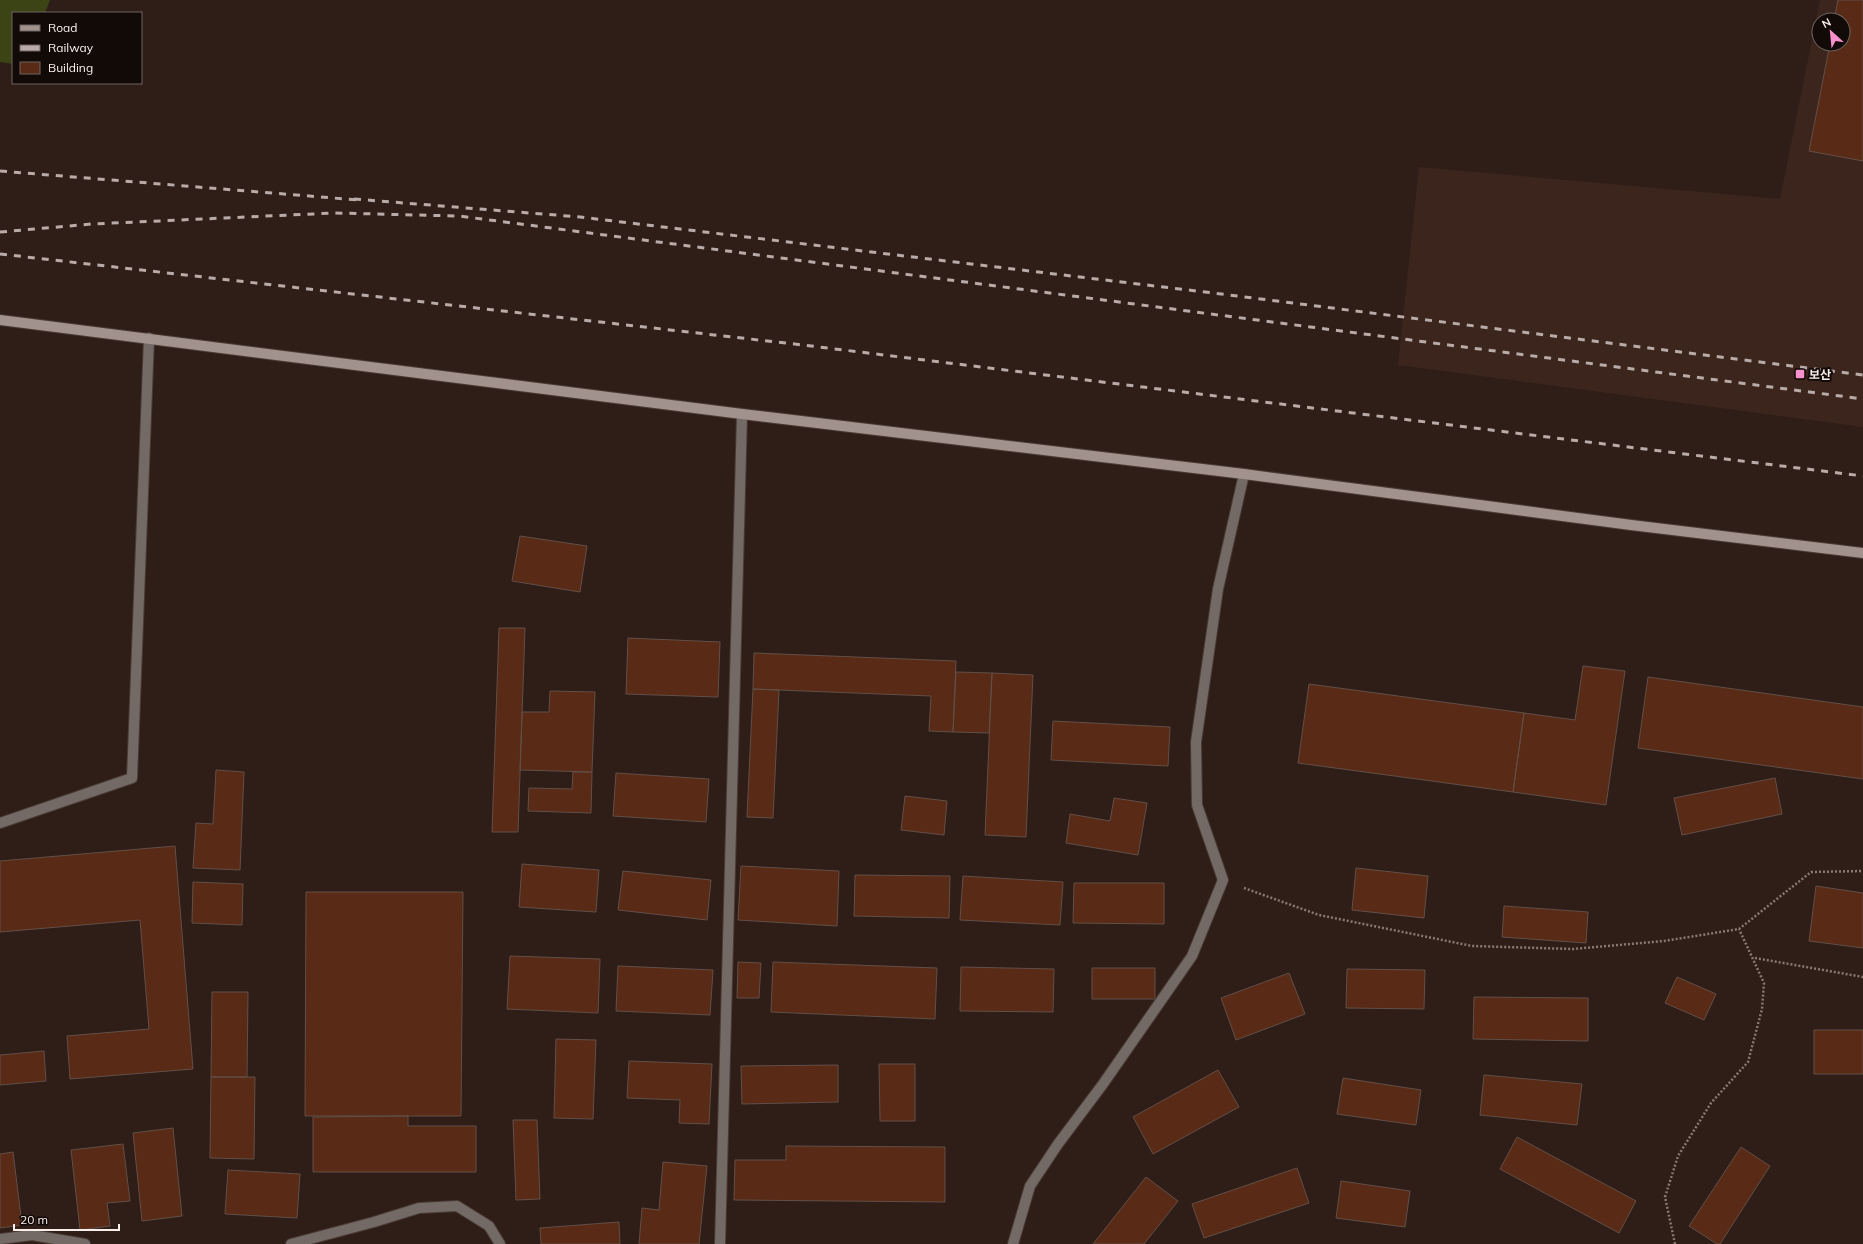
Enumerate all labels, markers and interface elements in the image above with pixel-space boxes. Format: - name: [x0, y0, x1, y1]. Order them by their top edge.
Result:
- legend: [12, 12, 142, 84]
- north arrow: [1811, 12, 1851, 52]
- text: N: [1820, 15, 1833, 31]
- text: Road: [48, 20, 77, 35]
- text: Railway: [48, 40, 94, 55]
- text: Building: [48, 60, 93, 75]
- place label: 보산: [1809, 367, 1831, 382]
- marker: 보산: [1794, 368, 1806, 380]
- scale bar: [14, 1206, 119, 1232]
- text: 20 m: [20, 1212, 48, 1227]

